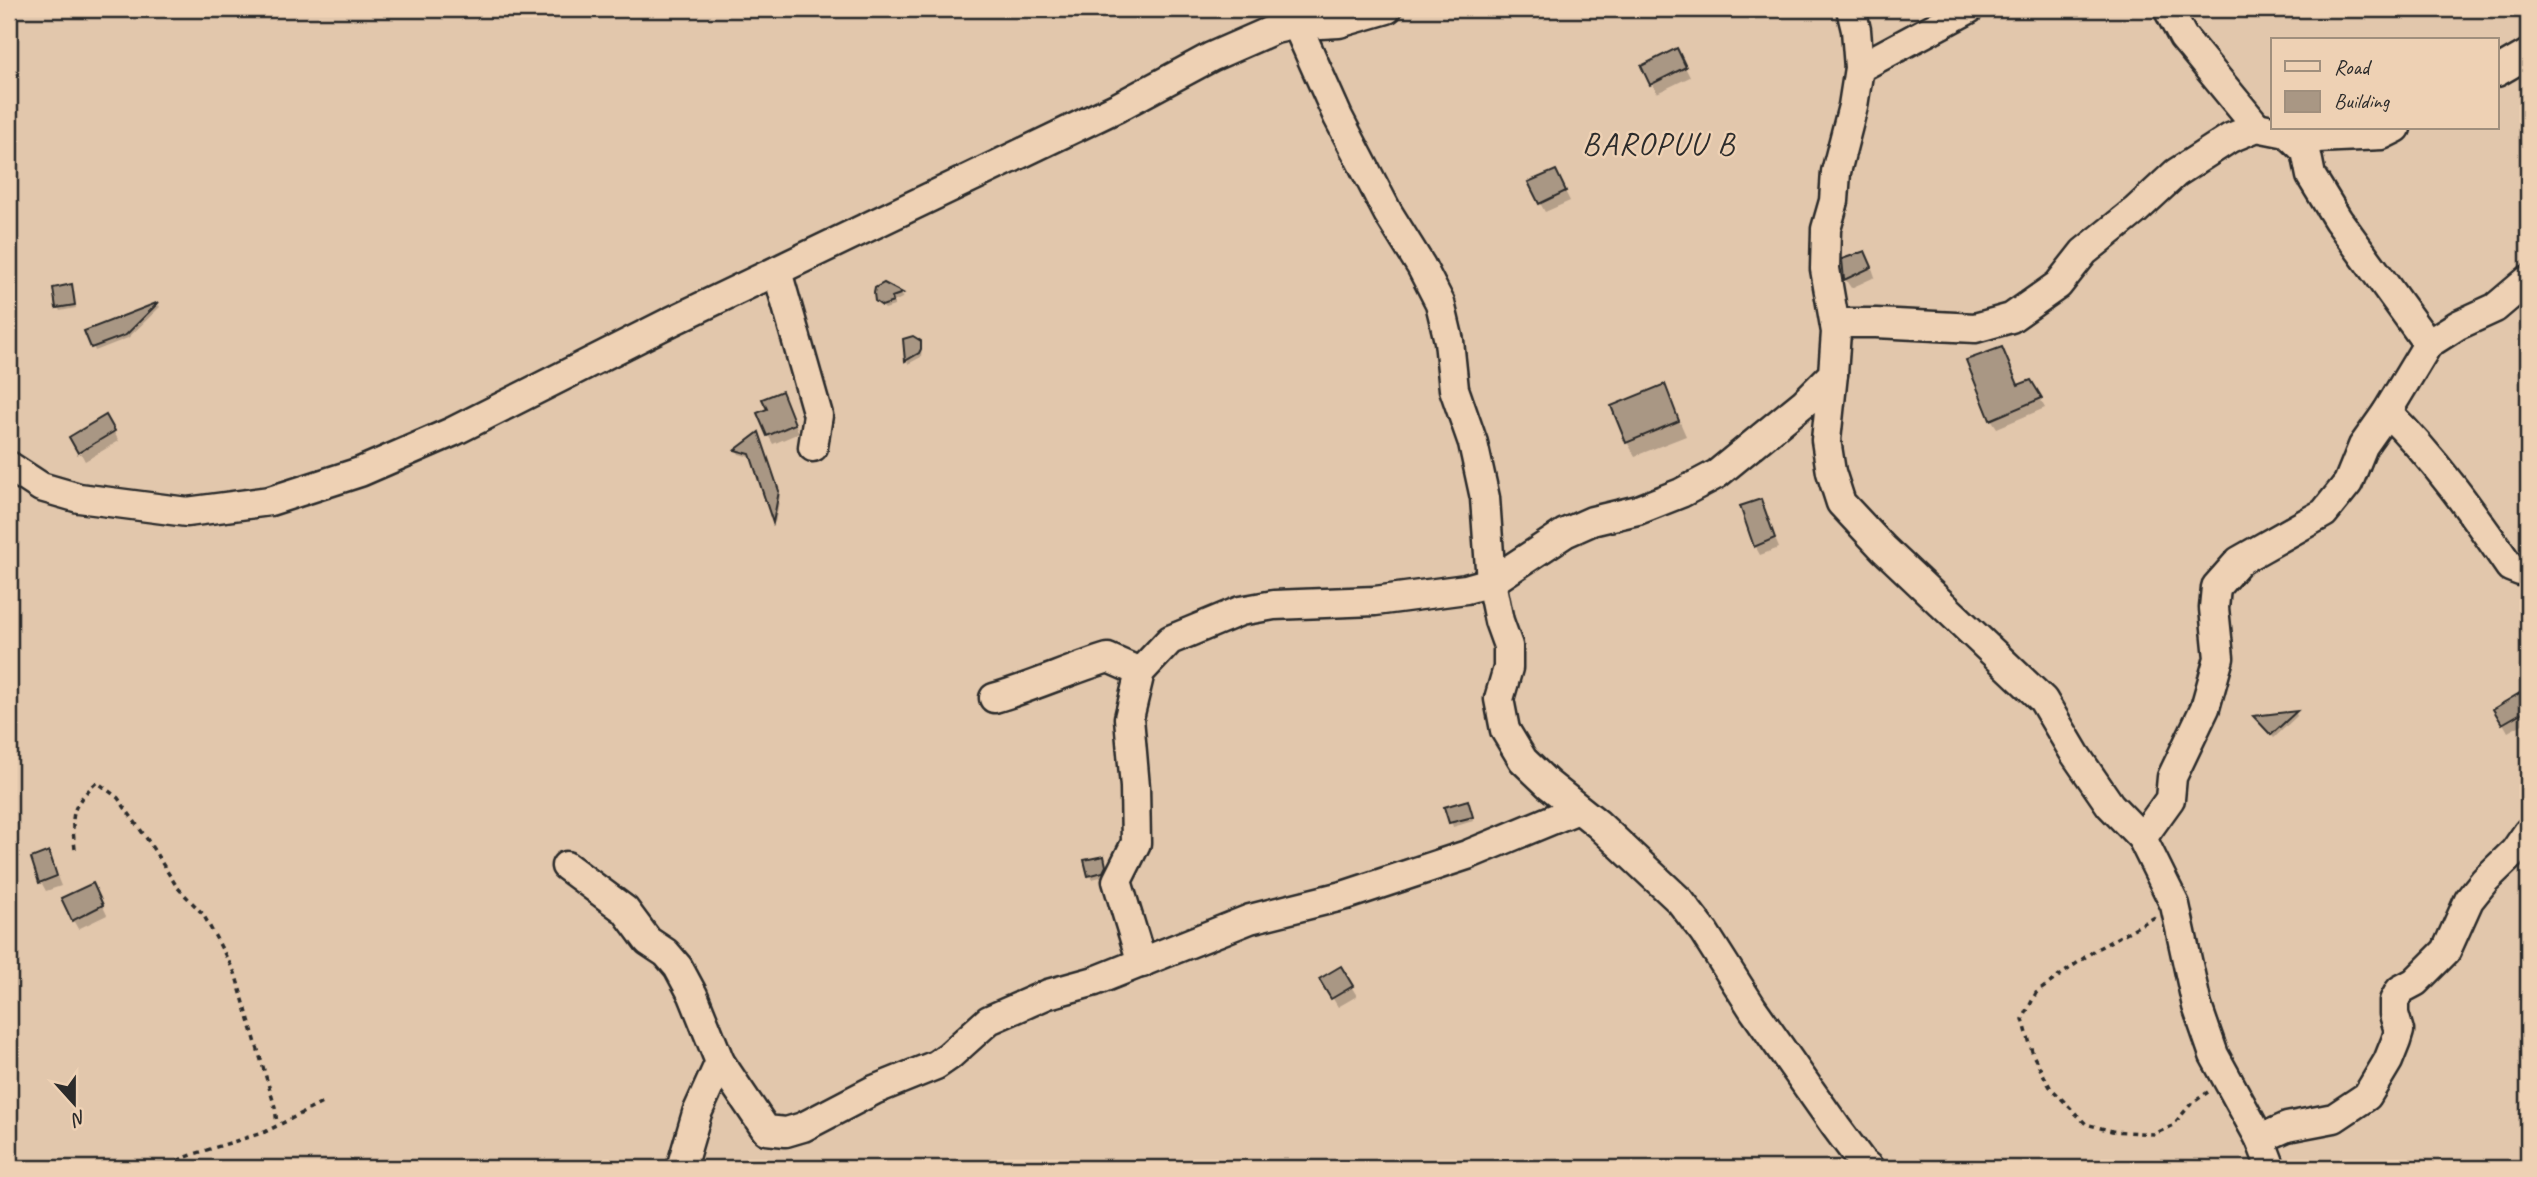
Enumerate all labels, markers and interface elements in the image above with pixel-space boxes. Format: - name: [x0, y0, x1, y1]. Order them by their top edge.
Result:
- legend: [2271, 38, 2498, 130]
- text: Road: [2334, 54, 2373, 80]
- text: Building: [2334, 88, 2391, 114]
- district label: BAROPUU B: [1582, 123, 1736, 164]
- north arrow: [38, 1068, 108, 1138]
- text: N: [67, 1105, 90, 1132]

